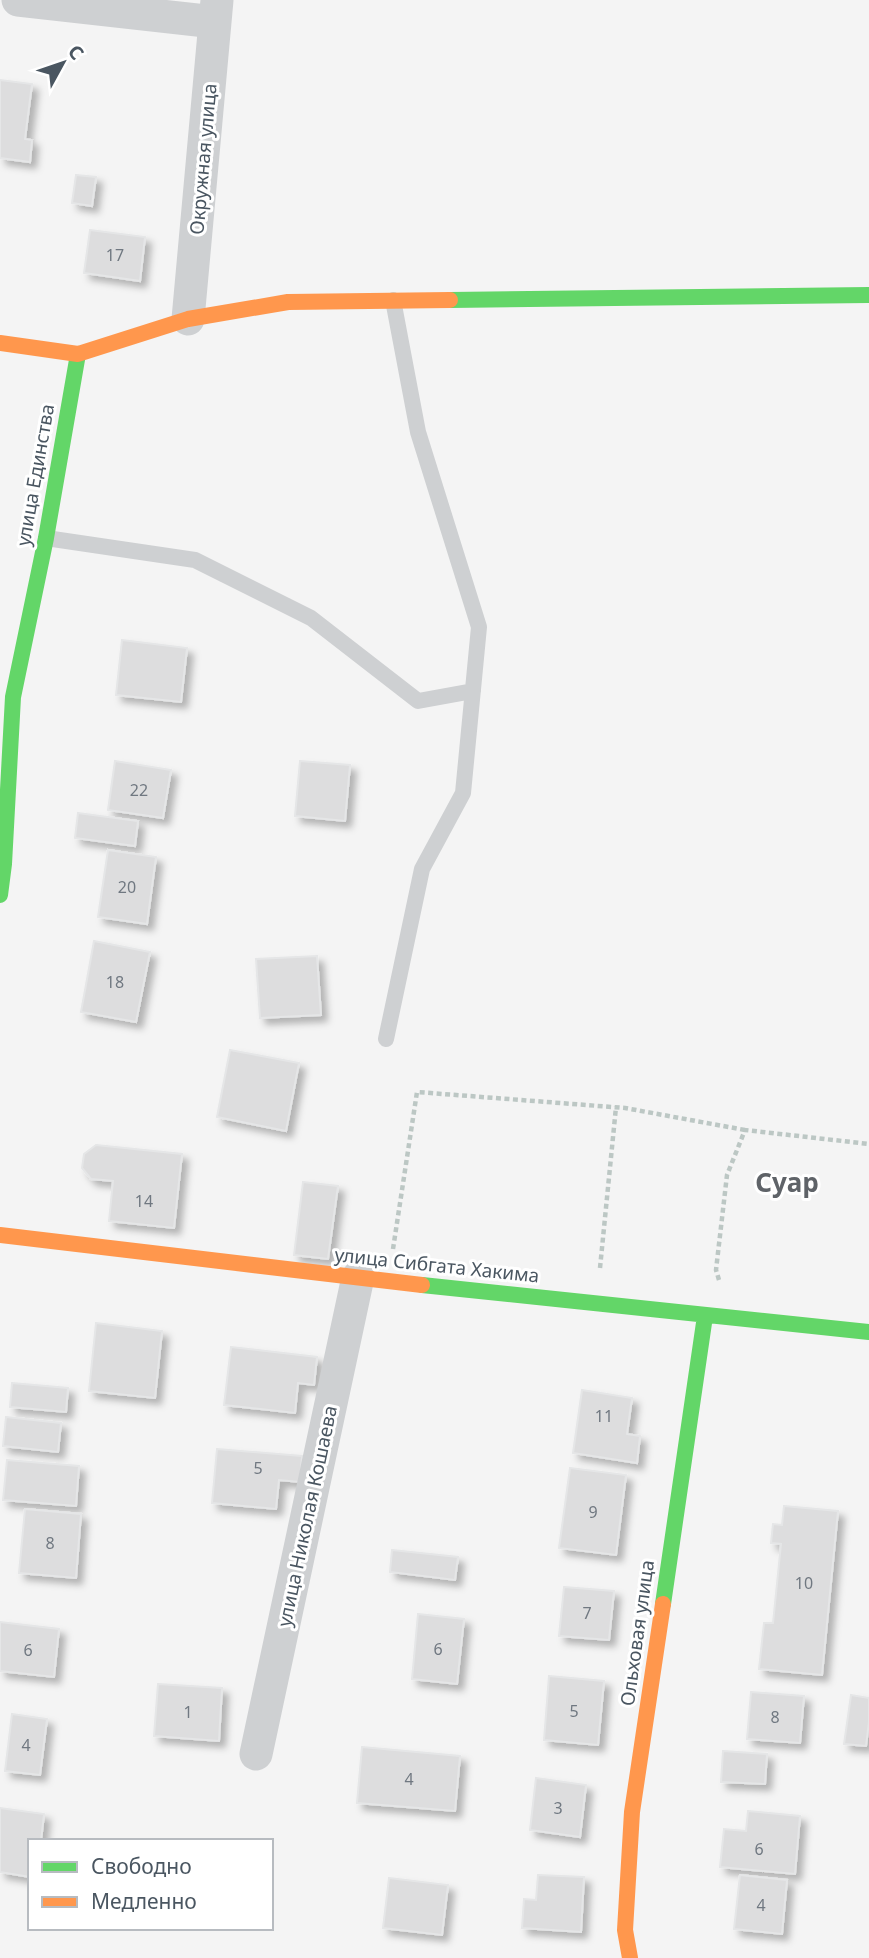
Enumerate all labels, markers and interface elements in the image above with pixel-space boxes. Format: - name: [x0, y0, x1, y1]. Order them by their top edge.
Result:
- north arrow: [28, 28, 98, 98]
- text: С: [62, 39, 90, 65]
- street label: Окружная улица: [183, 82, 223, 236]
- house number: 17: [106, 244, 124, 266]
- street label: улица Единства: [10, 402, 60, 548]
- house number: 22: [130, 779, 148, 801]
- house number: 20: [118, 876, 136, 898]
- house number: 18: [106, 971, 124, 993]
- district label: Суар: [755, 1164, 819, 1200]
- house number: 14: [135, 1190, 153, 1212]
- street label: улица Сибгата Хакима: [333, 1241, 541, 1289]
- street label: улица Николая Кошаева: [271, 1403, 343, 1629]
- house number: 11: [595, 1405, 613, 1427]
- house number: 5: [253, 1457, 263, 1479]
- house number: 9: [588, 1501, 598, 1523]
- house number: 8: [45, 1532, 55, 1554]
- street label: Ольховая улица: [614, 1558, 660, 1708]
- house number: 10: [795, 1572, 813, 1594]
- house number: 7: [582, 1602, 592, 1624]
- house number: 6: [433, 1638, 443, 1660]
- house number: 6: [23, 1639, 33, 1661]
- house number: 5: [569, 1700, 579, 1722]
- house number: 1: [183, 1701, 193, 1723]
- house number: 8: [770, 1706, 780, 1728]
- house number: 4: [21, 1734, 31, 1756]
- house number: 4: [404, 1768, 414, 1790]
- house number: 3: [553, 1797, 563, 1819]
- house number: 6: [754, 1838, 764, 1860]
- legend: [28, 1839, 273, 1930]
- text: Свободно: [91, 1852, 192, 1880]
- text: Медленно: [91, 1887, 197, 1915]
- house number: 4: [756, 1894, 766, 1916]

